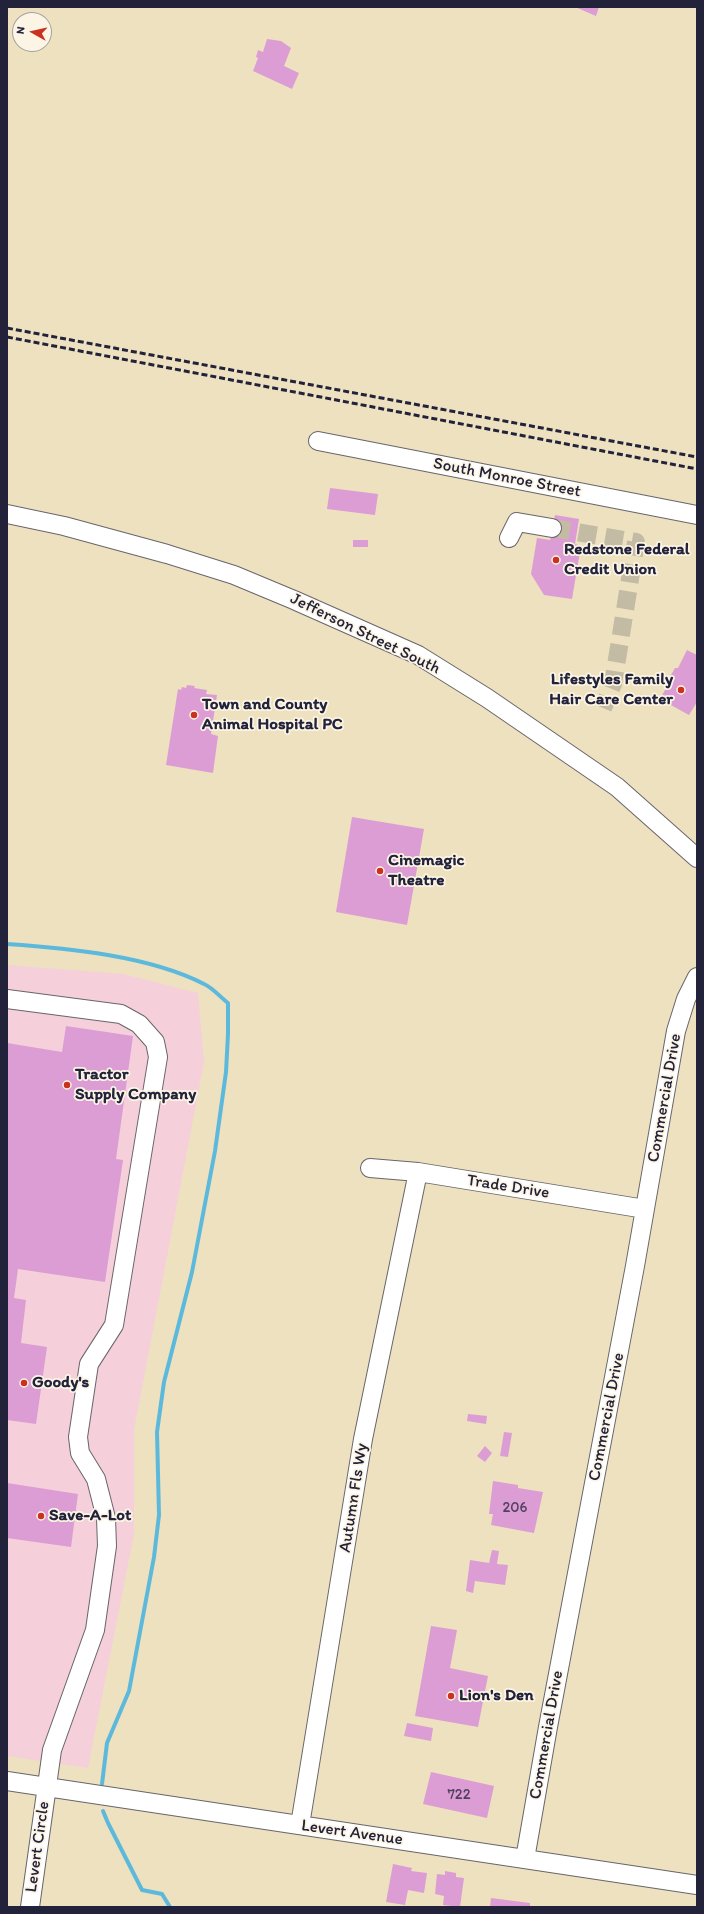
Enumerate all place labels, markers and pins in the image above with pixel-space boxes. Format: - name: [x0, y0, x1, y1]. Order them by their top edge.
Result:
- place label: Redstone Federal Credit Union: [564, 540, 690, 580]
- marker: Redstone Federal Credit Union: [551, 555, 561, 565]
- place label: Lifestyles Family Hair Care Center: [549, 670, 673, 710]
- marker: Lifestyles Family Hair Care Center: [676, 685, 686, 695]
- place label: Town and County Animal Hospital PC: [202, 695, 343, 735]
- marker: Town and County Animal Hospital PC: [189, 710, 199, 720]
- place label: Cinemagic Theatre: [388, 851, 465, 891]
- marker: Cinemagic Theatre: [375, 866, 385, 876]
- place label: Tractor Supply Company: [75, 1065, 196, 1105]
- marker: Tractor Supply Company: [62, 1080, 72, 1090]
- place label: Goody's: [32, 1373, 89, 1393]
- marker: Goody's: [19, 1378, 29, 1388]
- place label: Save-A-Lot: [49, 1506, 131, 1526]
- marker: Save-A-Lot: [36, 1511, 46, 1521]
- place label: Lion's Den: [459, 1686, 534, 1706]
- marker: Lion's Den: [446, 1691, 456, 1701]

